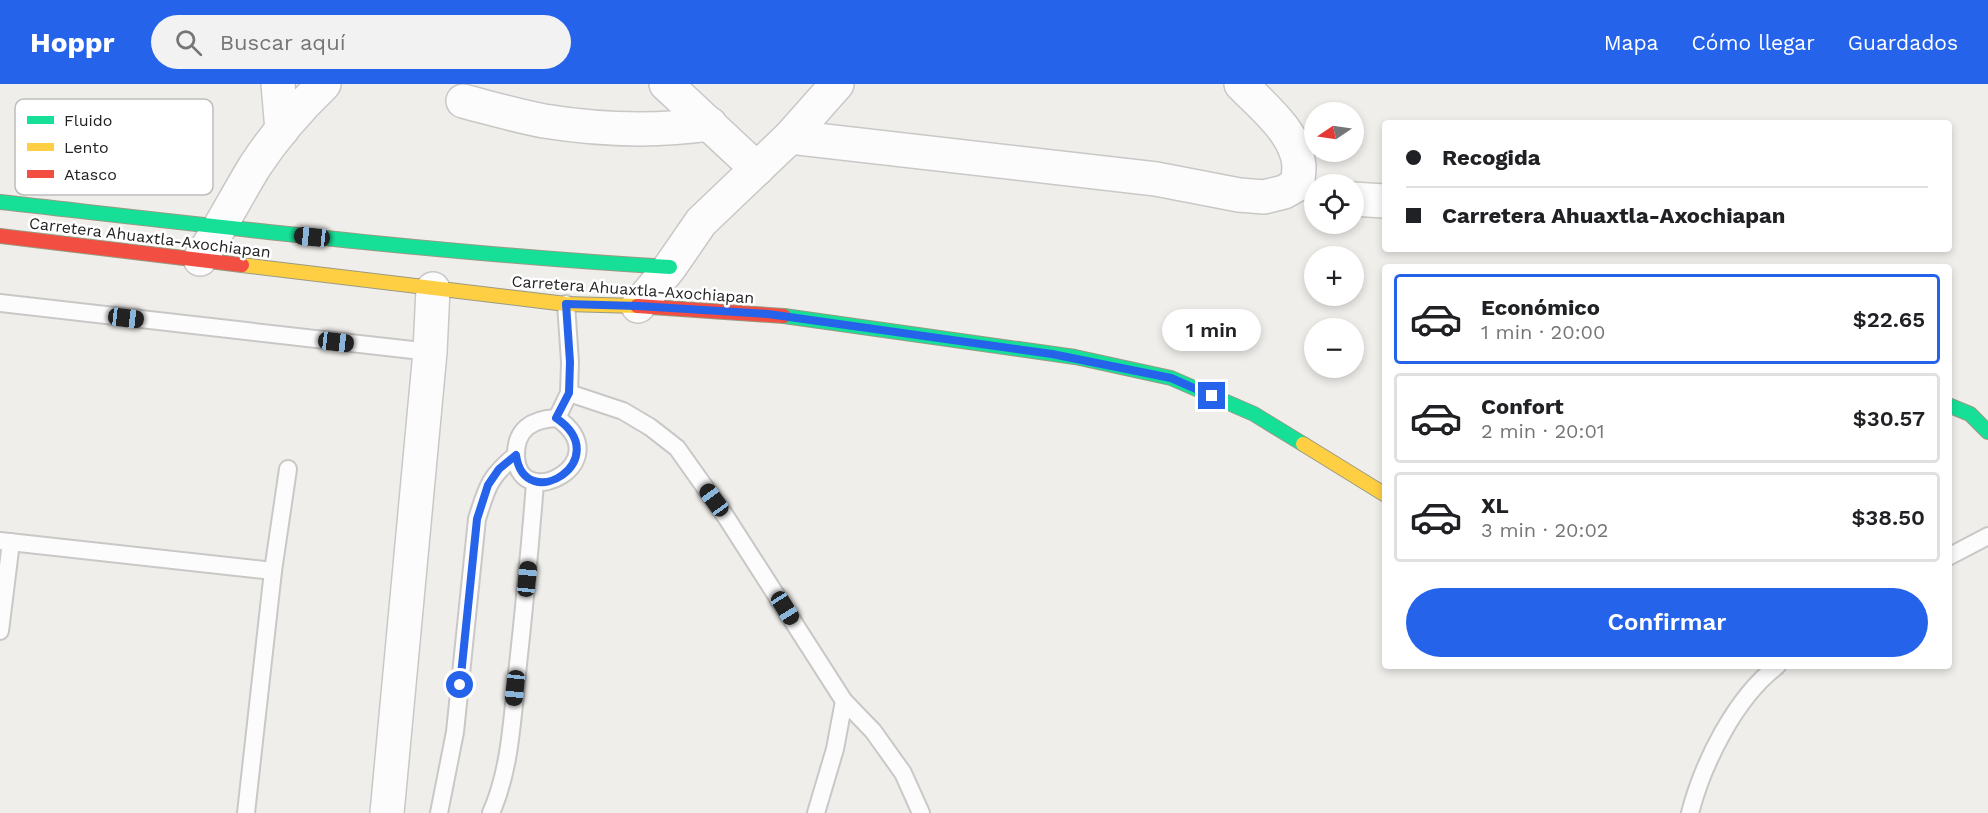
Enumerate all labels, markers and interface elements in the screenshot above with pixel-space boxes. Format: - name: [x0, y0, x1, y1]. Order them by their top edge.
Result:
- search box: [151, 15, 571, 69]
- text: Hoppr: [30, 26, 115, 59]
- icon: search: [172, 26, 205, 59]
- text: Buscar aquí: [220, 30, 346, 55]
- text: Mapa: [1604, 30, 1658, 55]
- text: Cómo llegar: [1691, 30, 1815, 55]
- text: Guardados: [1848, 30, 1958, 55]
- legend: [15, 99, 213, 195]
- north arrow: [1304, 102, 1364, 162]
- map controls: [1304, 102, 1364, 378]
- text: Fluido: [64, 111, 112, 130]
- text: Lento: [64, 138, 109, 157]
- text: Recogida: [1442, 145, 1541, 170]
- text: Atasco: [64, 165, 117, 184]
- button: locate: [1304, 174, 1364, 234]
- text: Carretera Ahuaxtla-Axochiapan: [1442, 203, 1785, 228]
- street label: Carretera Ahuaxtla-Axochiapan: [28, 213, 272, 262]
- car: [293, 226, 331, 248]
- button: +: [1304, 246, 1364, 306]
- street label: Carretera Ahuaxtla-Axochiapan: [511, 272, 755, 307]
- icon: car: [1409, 292, 1463, 346]
- text: Económico: [1481, 295, 1600, 320]
- car: [107, 307, 145, 329]
- text: $22.65: [1853, 307, 1925, 332]
- callout: 1 min: [1162, 309, 1262, 351]
- text: 1 min: [1186, 318, 1237, 342]
- button: −: [1304, 318, 1364, 378]
- text: 1 min · 20:00: [1481, 320, 1605, 344]
- car: [317, 331, 355, 353]
- route end: [1198, 382, 1225, 409]
- icon: car: [1409, 391, 1463, 445]
- text: Confort: [1481, 394, 1564, 419]
- text: $30.57: [1853, 406, 1925, 431]
- text: 2 min · 20:01: [1481, 419, 1605, 443]
- car: [696, 480, 732, 520]
- icon: car: [1409, 490, 1463, 544]
- text: XL: [1481, 493, 1509, 518]
- text: $38.50: [1851, 505, 1925, 530]
- text: 3 min · 20:02: [1481, 518, 1609, 542]
- car: [516, 560, 538, 598]
- car: [768, 588, 802, 628]
- button: Confirmar: [1406, 588, 1928, 657]
- car: [504, 669, 526, 707]
- route start: [446, 671, 473, 698]

